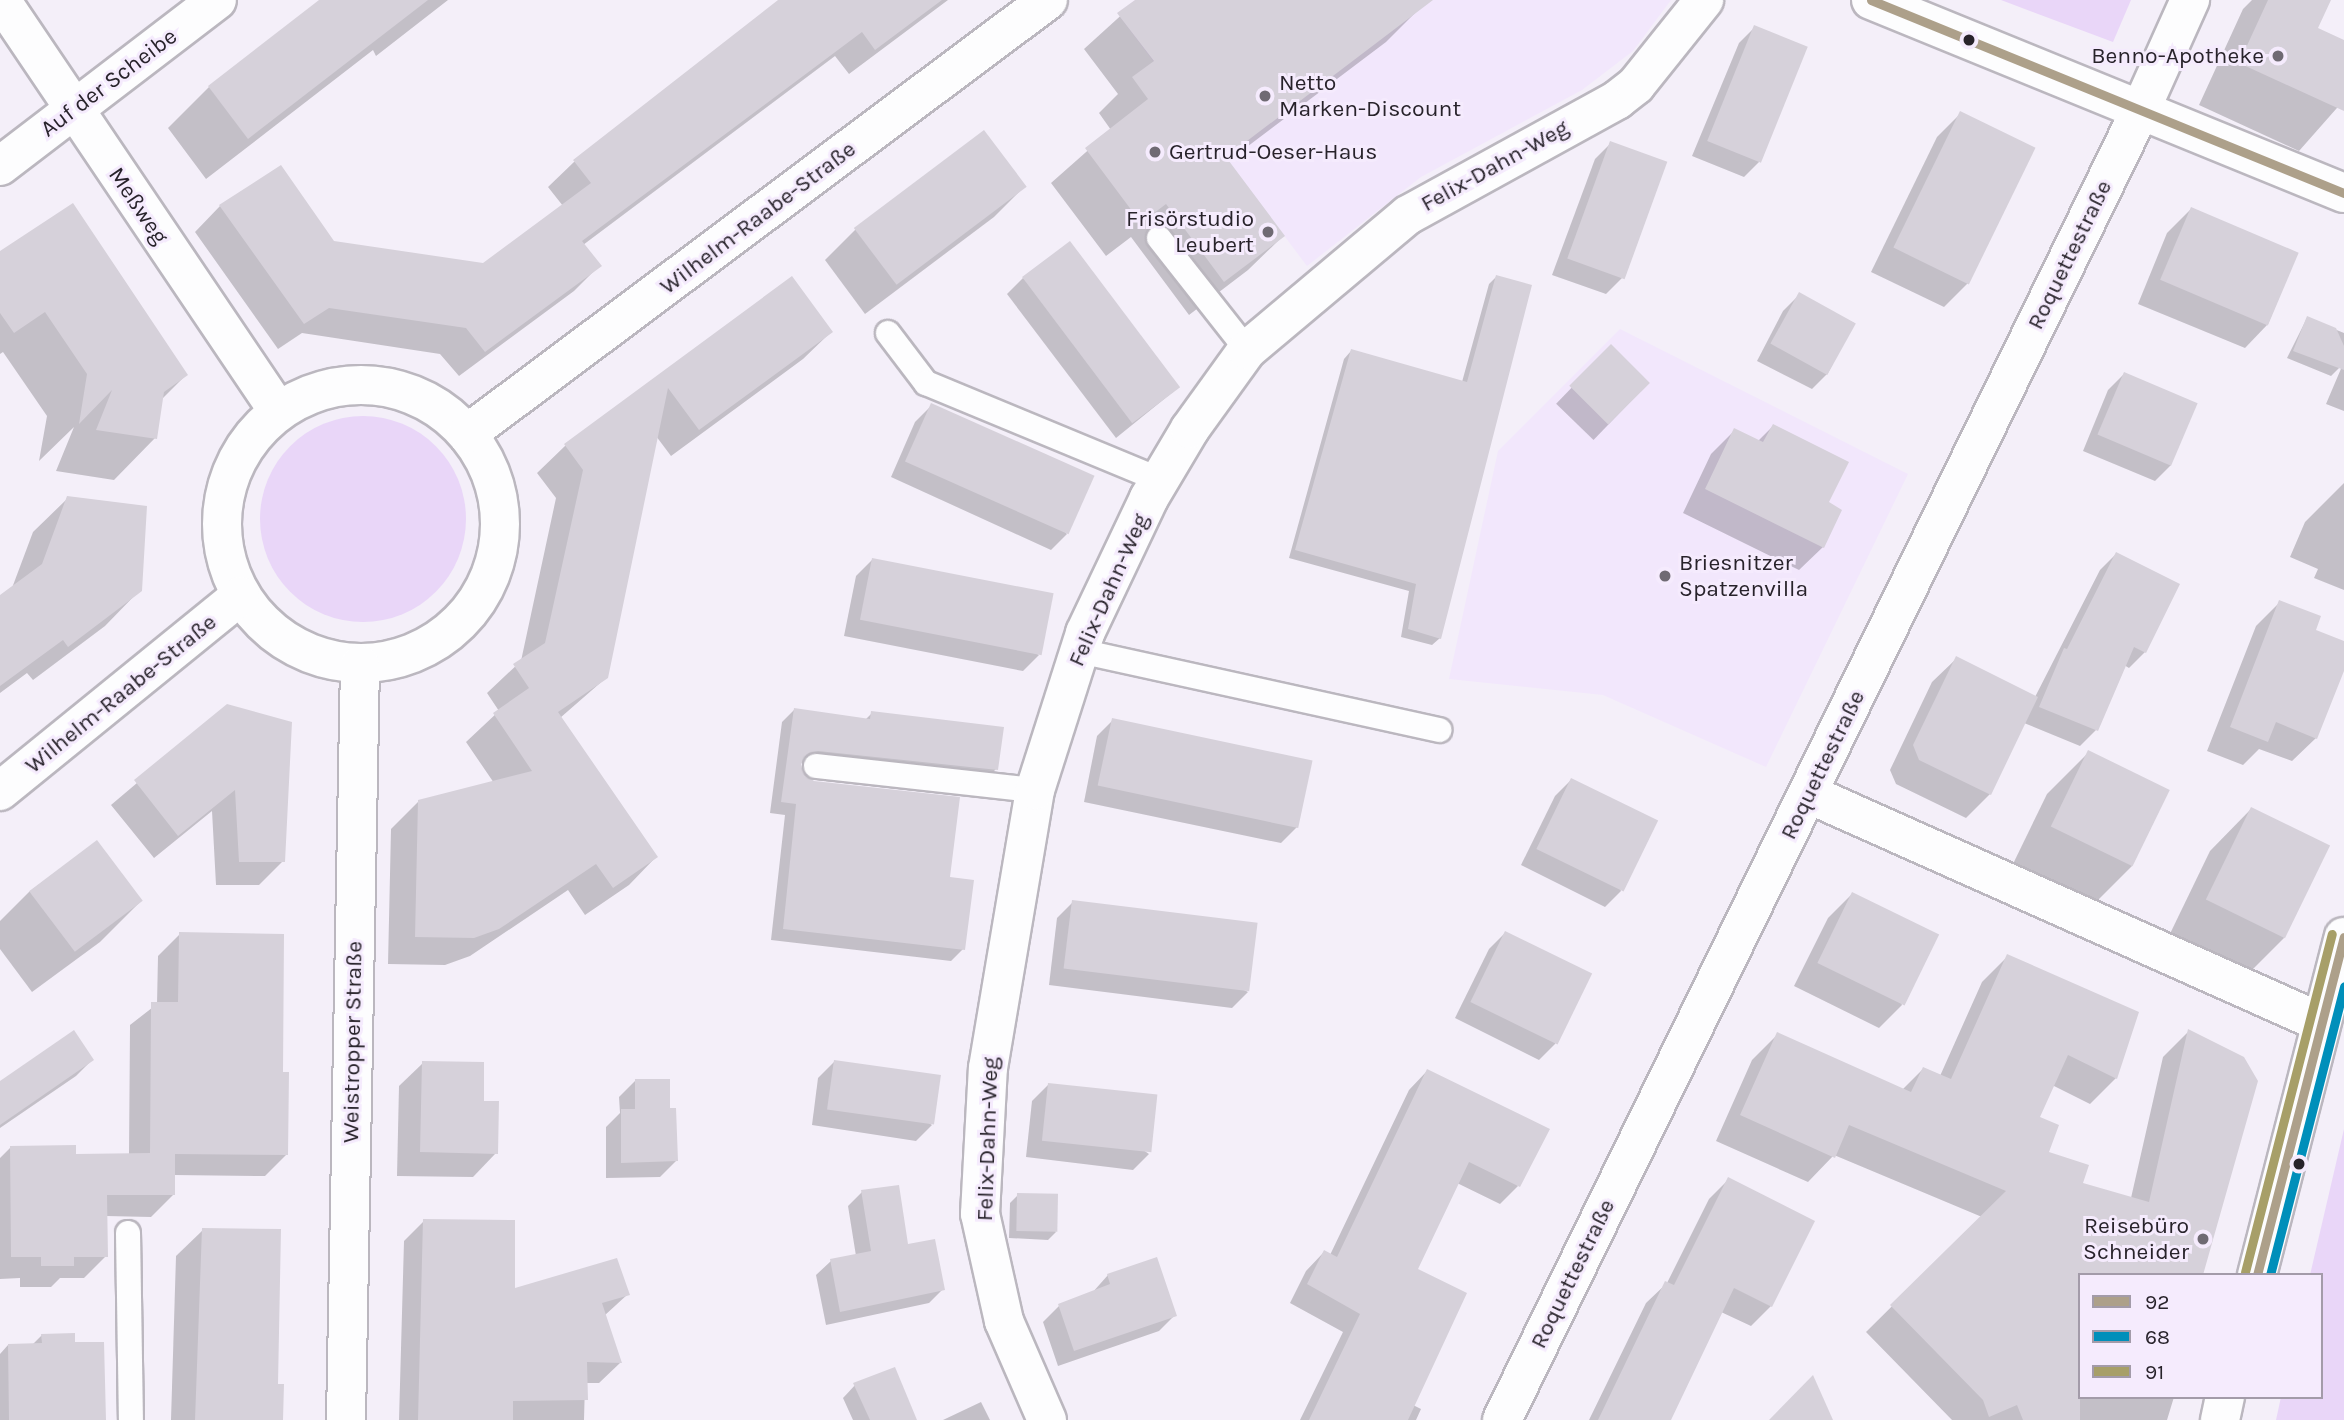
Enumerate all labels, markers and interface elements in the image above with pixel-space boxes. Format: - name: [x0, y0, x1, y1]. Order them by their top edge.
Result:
- street label: Auf der Scheibe: [35, 23, 183, 143]
- unlabelled marker: [1962, 33, 1976, 47]
- place label: Benno-Apotheke: [2091, 42, 2264, 70]
- marker: Benno-Apotheke: [2270, 48, 2286, 64]
- place label: Netto Marken-Discount: [1279, 69, 1461, 123]
- marker: Netto Marken-Discount: [1257, 88, 1273, 104]
- street label: Felix-Dahn-Weg: [1416, 114, 1574, 218]
- street label: Wilhelm-Raabe-Straße: [655, 135, 861, 301]
- place label: Gertrud-Oeser-Haus: [1169, 138, 1377, 166]
- marker: Gertrud-Oeser-Haus: [1147, 144, 1163, 160]
- street label: Meßweg: [102, 162, 174, 250]
- street label: Roquettestraße: [2022, 176, 2118, 334]
- place label: Frisörstudio Leubert: [1126, 205, 1254, 259]
- marker: Frisörstudio Leubert: [1260, 224, 1276, 240]
- street label: Felix-Dahn-Weg: [1063, 509, 1155, 671]
- place label: Briesnitzer Spatzenvilla: [1679, 549, 1808, 603]
- marker: Briesnitzer Spatzenvilla: [1657, 568, 1673, 584]
- street label: Wilhelm-Raabe-Straße: [20, 608, 222, 780]
- street label: Roquettestraße: [1775, 686, 1871, 844]
- street label: Weistropper Straße: [337, 941, 369, 1143]
- street label: Felix-Dahn-Weg: [971, 1056, 1005, 1222]
- unlabelled marker: [2292, 1157, 2306, 1171]
- street label: Roquettestraße: [1525, 1195, 1621, 1353]
- place label: Reisebüro Schneider: [2083, 1212, 2189, 1266]
- marker: Reisebüro Schneider: [2195, 1231, 2211, 1247]
- legend: [2078, 1273, 2323, 1399]
- text: 92: [2145, 1290, 2169, 1314]
- text: 68: [2145, 1325, 2170, 1349]
- text: 91: [2145, 1360, 2164, 1384]

